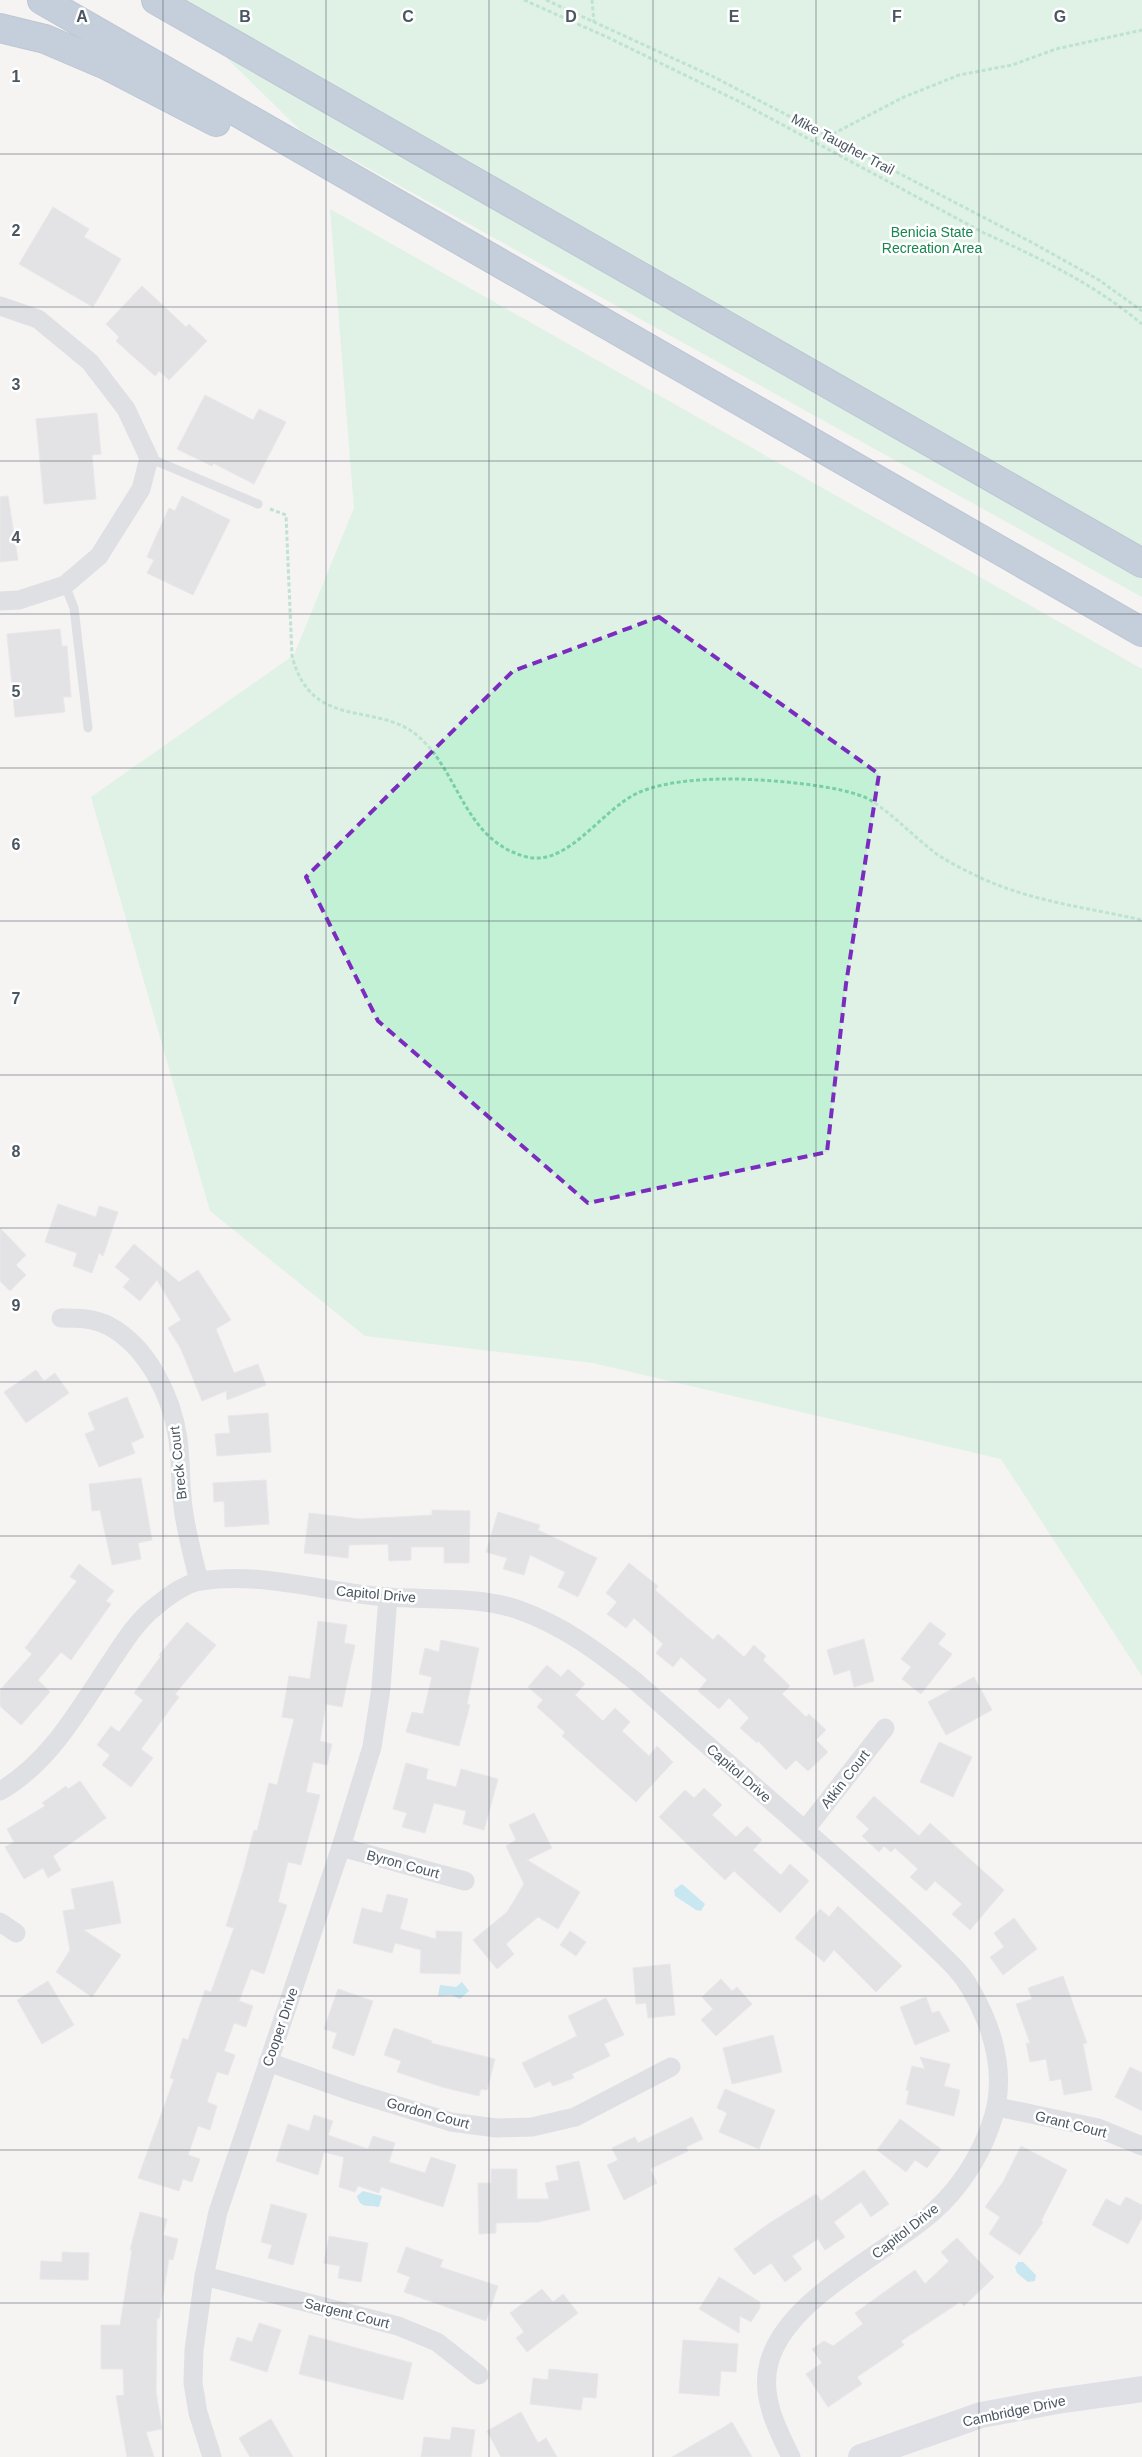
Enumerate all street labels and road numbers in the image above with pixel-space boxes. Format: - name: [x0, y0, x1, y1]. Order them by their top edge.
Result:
- street label: Mike Taugher Trail: [789, 110, 897, 178]
- street label: Breck Court: [166, 1425, 190, 1501]
- street label: Capitol Drive: [335, 1583, 417, 1605]
- street label: Capitol Drive: [704, 1741, 775, 1805]
- street label: Atkin Court: [817, 1747, 873, 1811]
- street label: Byron Court: [365, 1847, 441, 1881]
- street label: Cooper Drive: [259, 1985, 301, 2069]
- street label: Gordon Court: [385, 2094, 471, 2132]
- street label: Grant Court: [1034, 2107, 1109, 2141]
- street label: Capitol Drive: [868, 2200, 942, 2262]
- street label: Sargent Court: [303, 2295, 391, 2331]
- street label: Cambridge Drive: [961, 2392, 1067, 2430]

